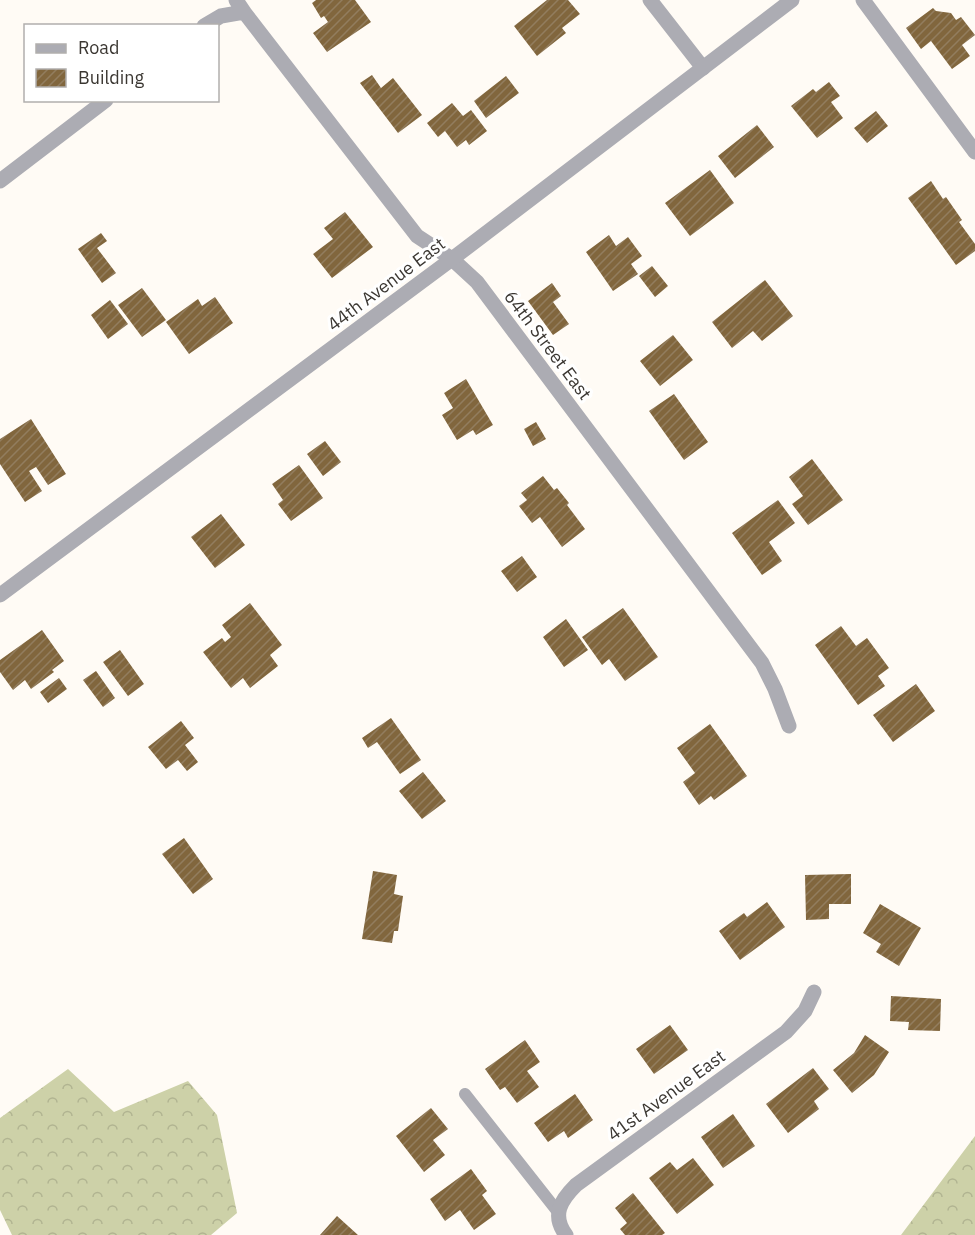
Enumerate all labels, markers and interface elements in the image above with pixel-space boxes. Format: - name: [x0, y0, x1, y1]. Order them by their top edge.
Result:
- legend: [24, 24, 219, 102]
- text: Road: [78, 36, 119, 59]
- text: Building: [78, 66, 145, 89]
- street label: 44th Avenue East: [322, 232, 450, 336]
- street label: 64th Street East: [499, 286, 597, 404]
- street label: 41st Avenue East: [603, 1044, 729, 1146]

